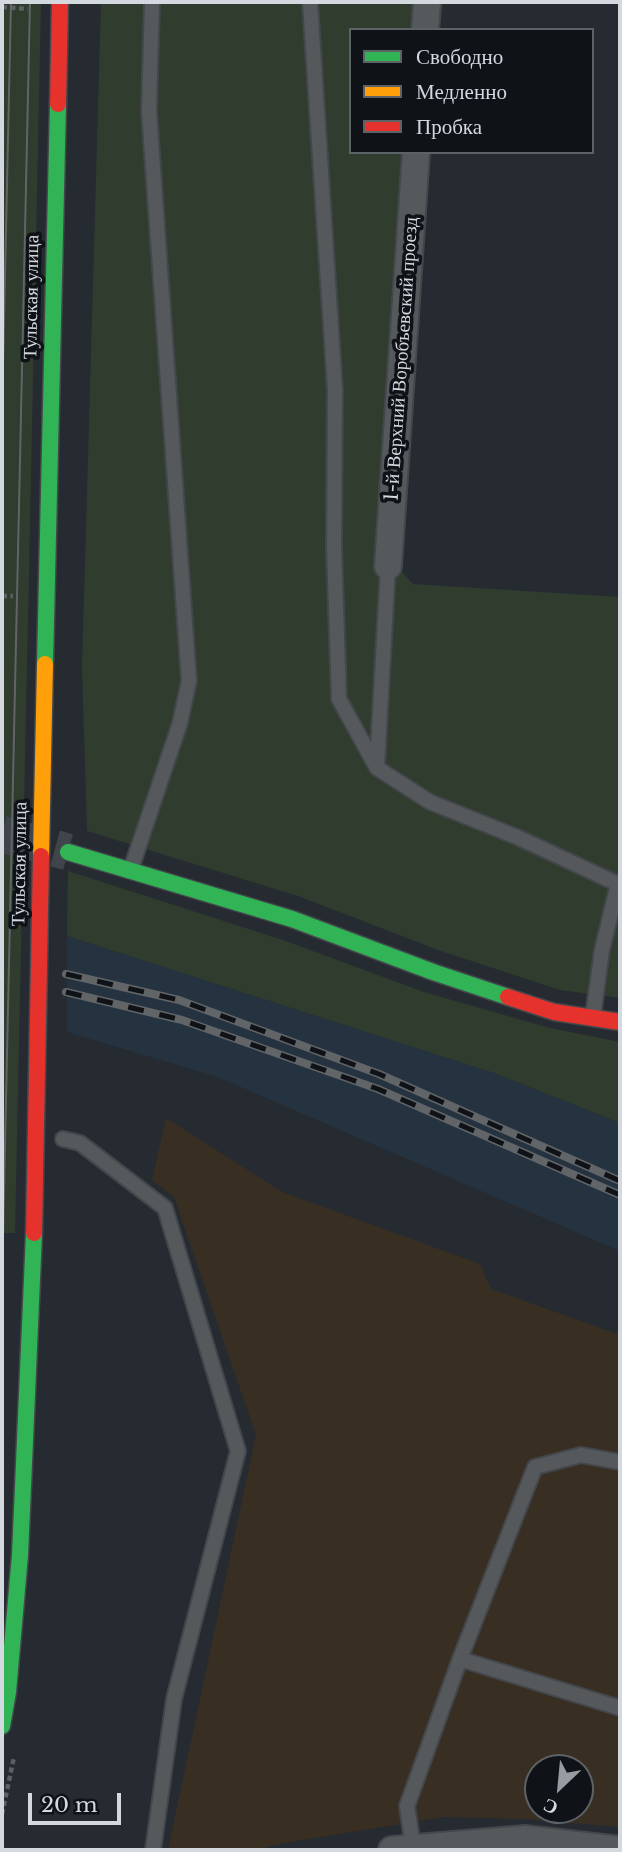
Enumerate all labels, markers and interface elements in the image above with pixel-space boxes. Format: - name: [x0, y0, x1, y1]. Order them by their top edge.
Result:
- legend: [349, 28, 594, 154]
- text: Свободно: [416, 44, 503, 70]
- text: Медленно: [416, 79, 507, 105]
- text: Пробка: [416, 114, 482, 140]
- street label: 1-й Верхний Воробъевский проезд: [381, 216, 423, 502]
- street label: Тульская улица: [20, 235, 44, 359]
- street label: Тульская улица: [8, 802, 32, 926]
- north arrow: [524, 1754, 594, 1824]
- scale bar: [32, 1778, 124, 1822]
- text: 20 m: [41, 1792, 98, 1818]
- text: С: [539, 1793, 562, 1820]

